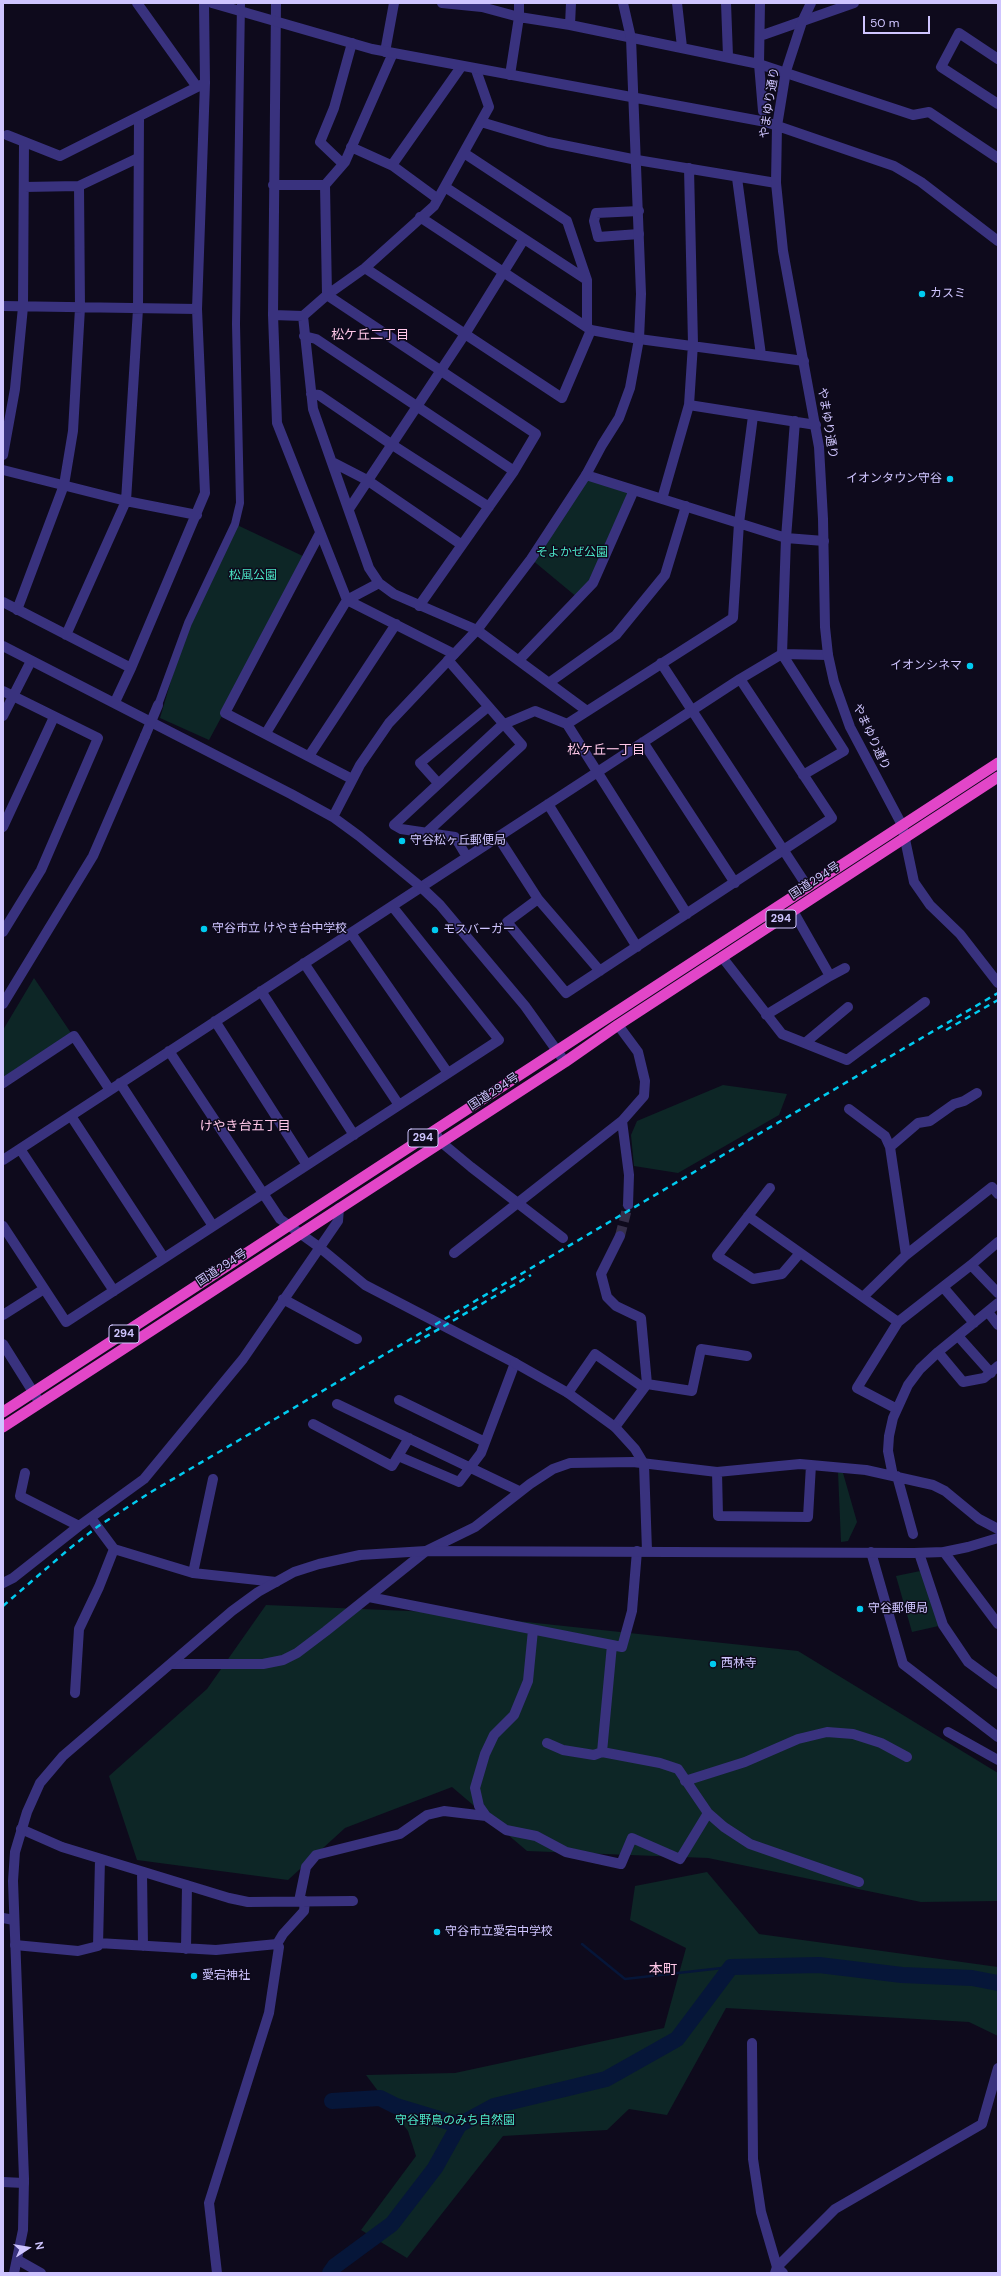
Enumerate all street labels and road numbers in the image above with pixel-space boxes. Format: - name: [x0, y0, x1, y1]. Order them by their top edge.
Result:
- street label: やまゆり通り: [757, 66, 783, 140]
- street label: やまゆり通り: [814, 386, 840, 460]
- street label: やまゆり通り: [849, 701, 893, 773]
- street label: 国道294号: [787, 859, 843, 903]
- road number: 294: [766, 910, 796, 928]
- street label: 国道294号: [466, 1070, 522, 1114]
- road number: 294: [408, 1129, 438, 1147]
- street label: 国道294号: [194, 1246, 250, 1290]
- road number: 294: [109, 1325, 139, 1343]

